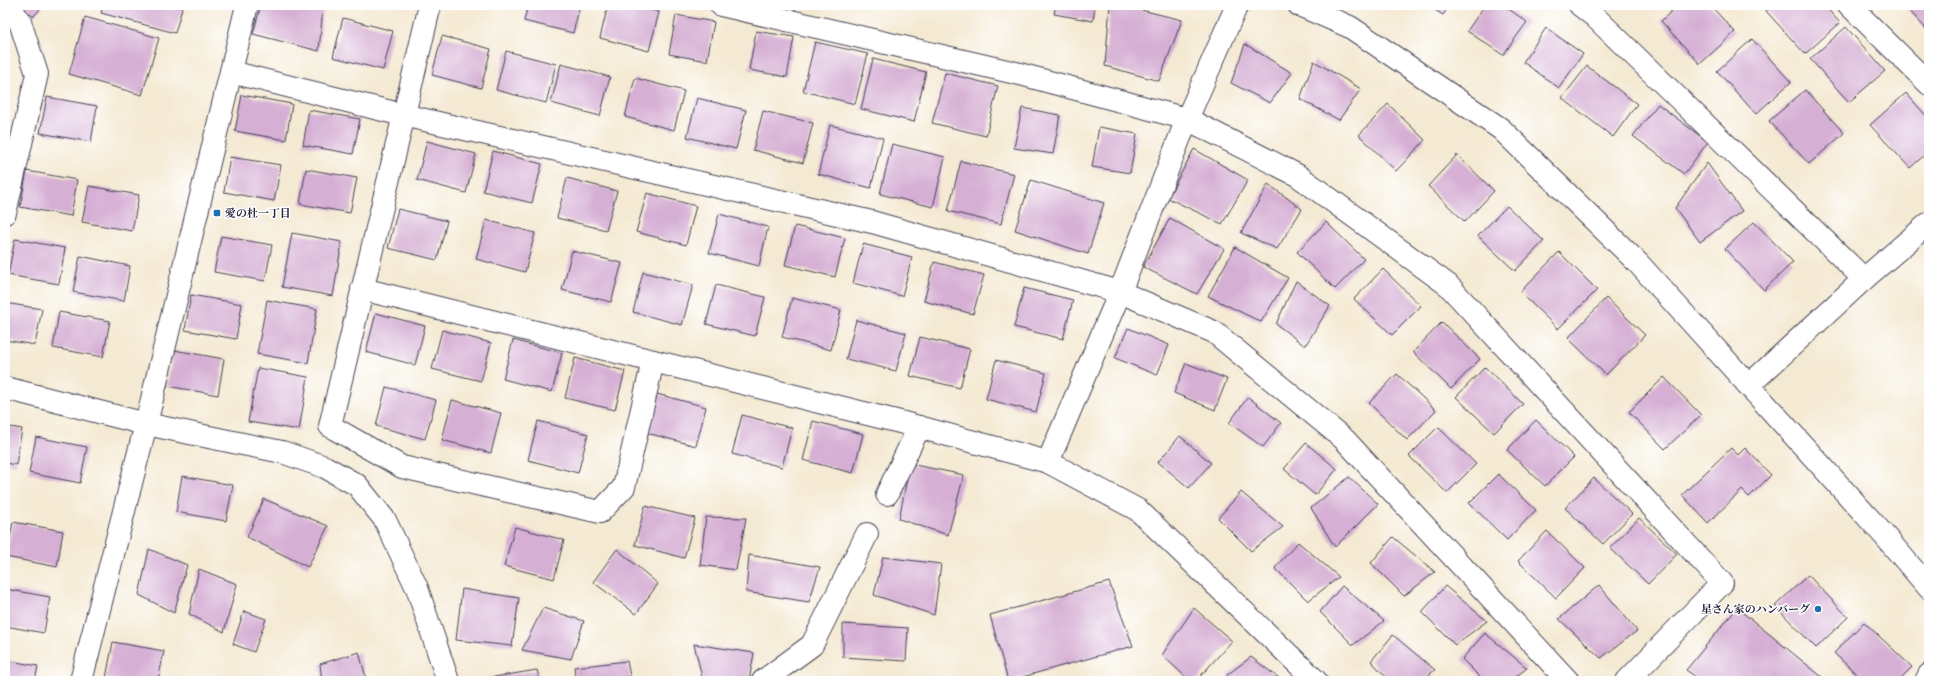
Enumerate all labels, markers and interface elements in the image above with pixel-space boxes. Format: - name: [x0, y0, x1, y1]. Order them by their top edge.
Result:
- place label: 愛の杜一丁目: [225, 206, 291, 220]
- marker: 愛の杜一丁目: [212, 208, 222, 218]
- place label: 星さん家のハンバーグ: [1701, 602, 1810, 616]
- marker: 星さん家のハンバーグ: [1813, 604, 1823, 614]

